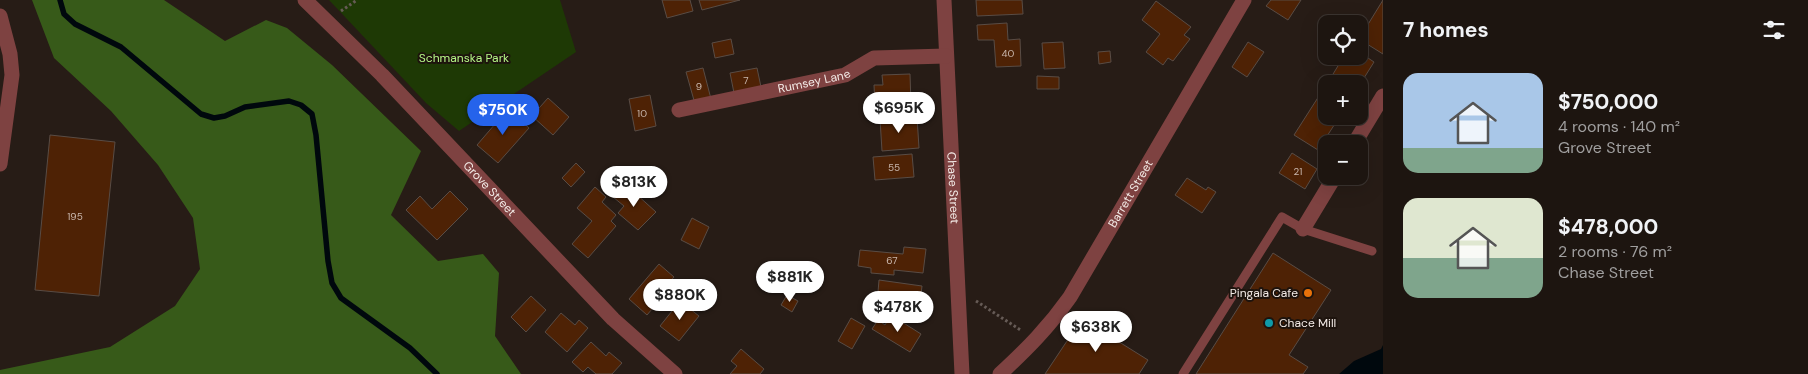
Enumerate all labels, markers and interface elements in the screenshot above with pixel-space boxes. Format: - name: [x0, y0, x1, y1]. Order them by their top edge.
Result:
- map controls: [1318, 15, 1368, 185]
- button: locate: [1318, 15, 1368, 65]
- text: 7 homes: [1403, 16, 1489, 44]
- icon: filters: [1760, 16, 1788, 44]
- house number: 40: [1002, 47, 1015, 60]
- park label: Schmanska Park: [419, 50, 509, 66]
- street label: Rumsey Lane: [776, 65, 854, 97]
- house number: 7: [743, 74, 749, 87]
- button: +: [1318, 75, 1368, 125]
- house number: 9: [696, 80, 702, 93]
- text: $750,000: [1558, 88, 1658, 116]
- pin: $695K: [864, 92, 934, 134]
- icon: home: [1443, 93, 1503, 153]
- pin: $750K: [468, 94, 538, 136]
- text: $695K: [874, 97, 924, 118]
- text: $750K: [478, 99, 528, 120]
- house number: 10: [637, 107, 647, 120]
- text: 4 rooms · 140 m²: [1558, 116, 1680, 137]
- button: −: [1318, 135, 1368, 185]
- text: Grove Street: [1558, 137, 1652, 158]
- street label: Chase Street: [943, 151, 963, 225]
- street label: Barrett Street: [1104, 157, 1157, 230]
- street label: Grove Street: [460, 158, 520, 220]
- house number: 55: [888, 161, 900, 174]
- house number: 21: [1294, 165, 1302, 178]
- pin: $813K: [599, 166, 669, 208]
- text: $813K: [611, 171, 657, 192]
- house number: 195: [67, 210, 83, 223]
- text: $478,000: [1558, 213, 1658, 241]
- icon: home: [1443, 218, 1503, 278]
- text: 2 rooms · 76 m²: [1558, 241, 1672, 262]
- house number: 67: [886, 254, 898, 267]
- pin: $881K: [755, 260, 825, 303]
- text: Chase Street: [1558, 262, 1654, 283]
- text: $881K: [767, 266, 813, 287]
- pin: $880K: [645, 278, 715, 321]
- text: $880K: [654, 284, 706, 305]
- place label: Pingala Cafe: [1230, 285, 1298, 301]
- marker: Pingala Cafe: [1302, 287, 1314, 299]
- pin: $478K: [863, 290, 933, 333]
- text: $478K: [873, 296, 923, 317]
- pin: $638K: [1061, 310, 1131, 353]
- place label: Chace Mill: [1279, 315, 1336, 331]
- text: $638K: [1071, 316, 1121, 337]
- marker: Chace Mill: [1263, 317, 1275, 329]

